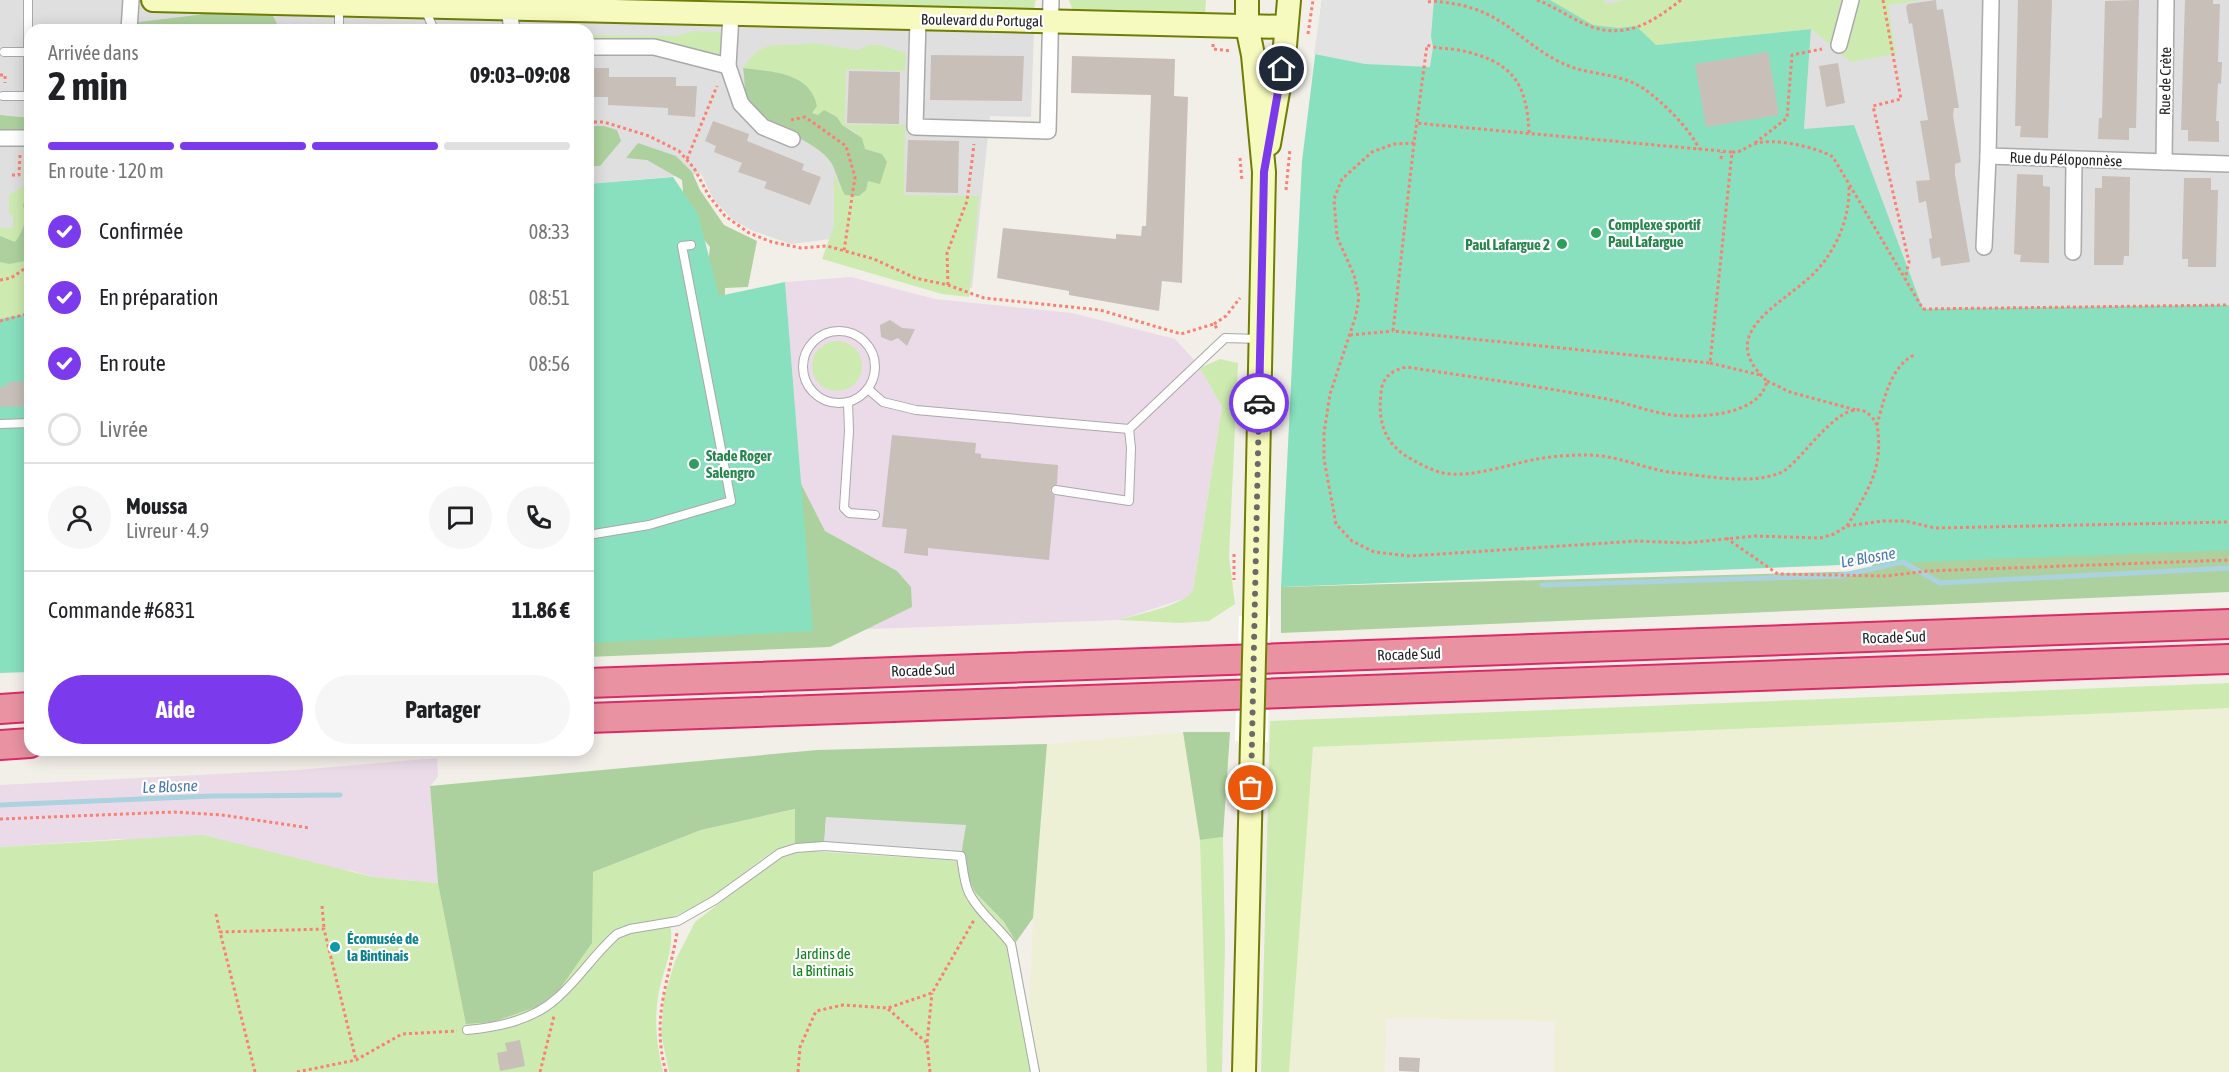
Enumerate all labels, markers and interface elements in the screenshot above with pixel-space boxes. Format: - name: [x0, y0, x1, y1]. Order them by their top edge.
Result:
- street label: Boulevard du Portugal: [921, 10, 1043, 30]
- text: Arrivée dans: [48, 41, 139, 64]
- pin: [1256, 43, 1307, 94]
- street label: Rue de Crète: [2156, 46, 2174, 115]
- icon: home: [1265, 52, 1298, 85]
- text: 09:03–09:08: [470, 62, 570, 88]
- text: 2 min: [48, 64, 128, 108]
- street label: Rue du Péloponnèse: [2009, 149, 2123, 169]
- text: En route · 120 m: [48, 159, 164, 182]
- icon: check: [48, 215, 81, 248]
- place label: Complexe sportif Paul Lafargue: [1608, 216, 1701, 250]
- text: Confirmée: [99, 218, 183, 244]
- text: 08:33: [529, 220, 570, 243]
- marker: Complexe sportif Paul Lafargue: [1589, 226, 1603, 240]
- place label: Paul Lafargue 2: [1465, 236, 1550, 253]
- marker: Paul Lafargue 2: [1555, 237, 1569, 251]
- icon: check: [48, 281, 81, 314]
- text: En préparation: [99, 284, 218, 310]
- text: 08:51: [529, 286, 570, 309]
- icon: check: [48, 347, 81, 380]
- text: En route: [99, 350, 166, 376]
- text: 08:56: [529, 352, 570, 375]
- courier: [1229, 373, 1289, 433]
- icon: car: [1243, 387, 1276, 420]
- text: Livrée: [99, 416, 148, 442]
- place label: Stade Roger Salengro: [706, 447, 772, 481]
- marker: Stade Roger Salengro: [687, 457, 701, 471]
- button: person: [48, 486, 111, 549]
- button: chat: [429, 486, 492, 549]
- button: phone: [507, 486, 570, 549]
- text: Moussa: [126, 493, 187, 519]
- text: Livreur · 4.9: [126, 519, 209, 542]
- water label: Le Blosne: [1839, 543, 1897, 571]
- text: Commande #6831: [48, 597, 195, 623]
- text: 11.86 €: [512, 597, 570, 623]
- street label: Rocade Sud: [1862, 627, 1926, 647]
- street label: Rocade Sud: [1377, 644, 1441, 664]
- street label: Rocade Sud: [891, 660, 955, 680]
- button: Aide: [48, 675, 303, 744]
- button: Partager: [315, 675, 570, 744]
- pin: [1225, 762, 1276, 813]
- icon: bag: [1234, 771, 1267, 804]
- water label: Le Blosne: [142, 776, 198, 796]
- place label: Écomusée de la Bintinais: [347, 930, 419, 964]
- marker: Écomusée de la Bintinais: [328, 940, 342, 954]
- park label: Jardins de la Bintinais: [792, 945, 854, 979]

